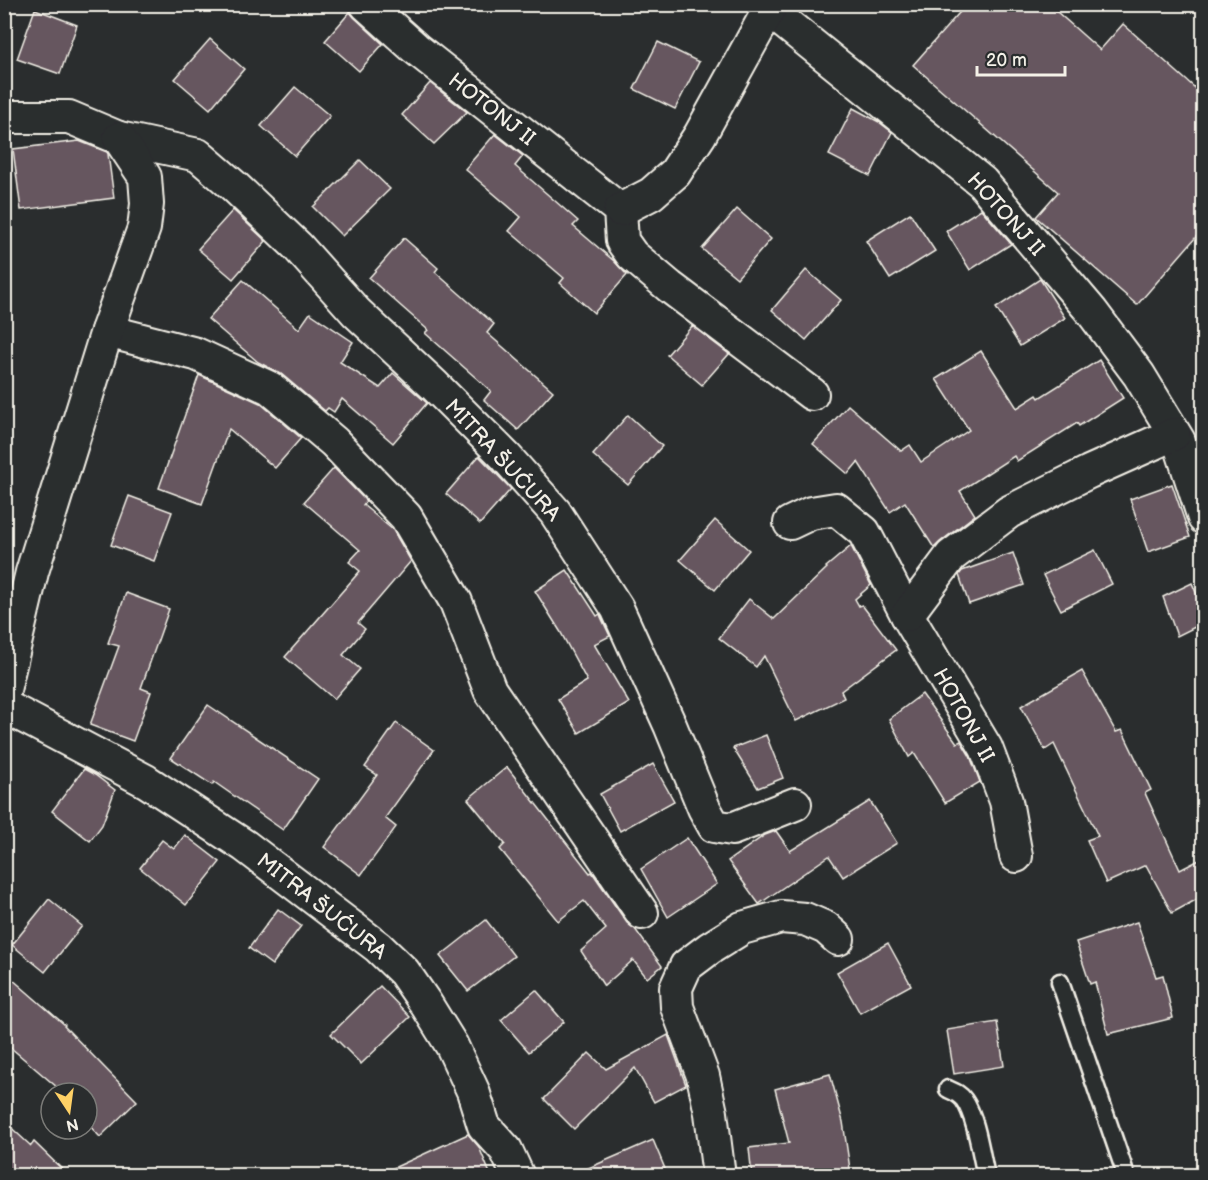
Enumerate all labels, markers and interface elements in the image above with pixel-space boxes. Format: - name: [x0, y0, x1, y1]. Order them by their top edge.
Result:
- scale bar: [977, 39, 1066, 77]
- text: 20 m: [986, 50, 1027, 71]
- street label: HOTONJ II: [443, 68, 540, 151]
- street label: HOTONJ II: [962, 168, 1050, 261]
- street label: MITRA ŠUĆURA: [440, 394, 566, 527]
- street label: HOTONJ II: [928, 664, 1000, 767]
- street label: MITRA ŠUĆURA: [252, 848, 392, 965]
- north arrow: [39, 1081, 99, 1141]
- text: N: [64, 1114, 80, 1135]

